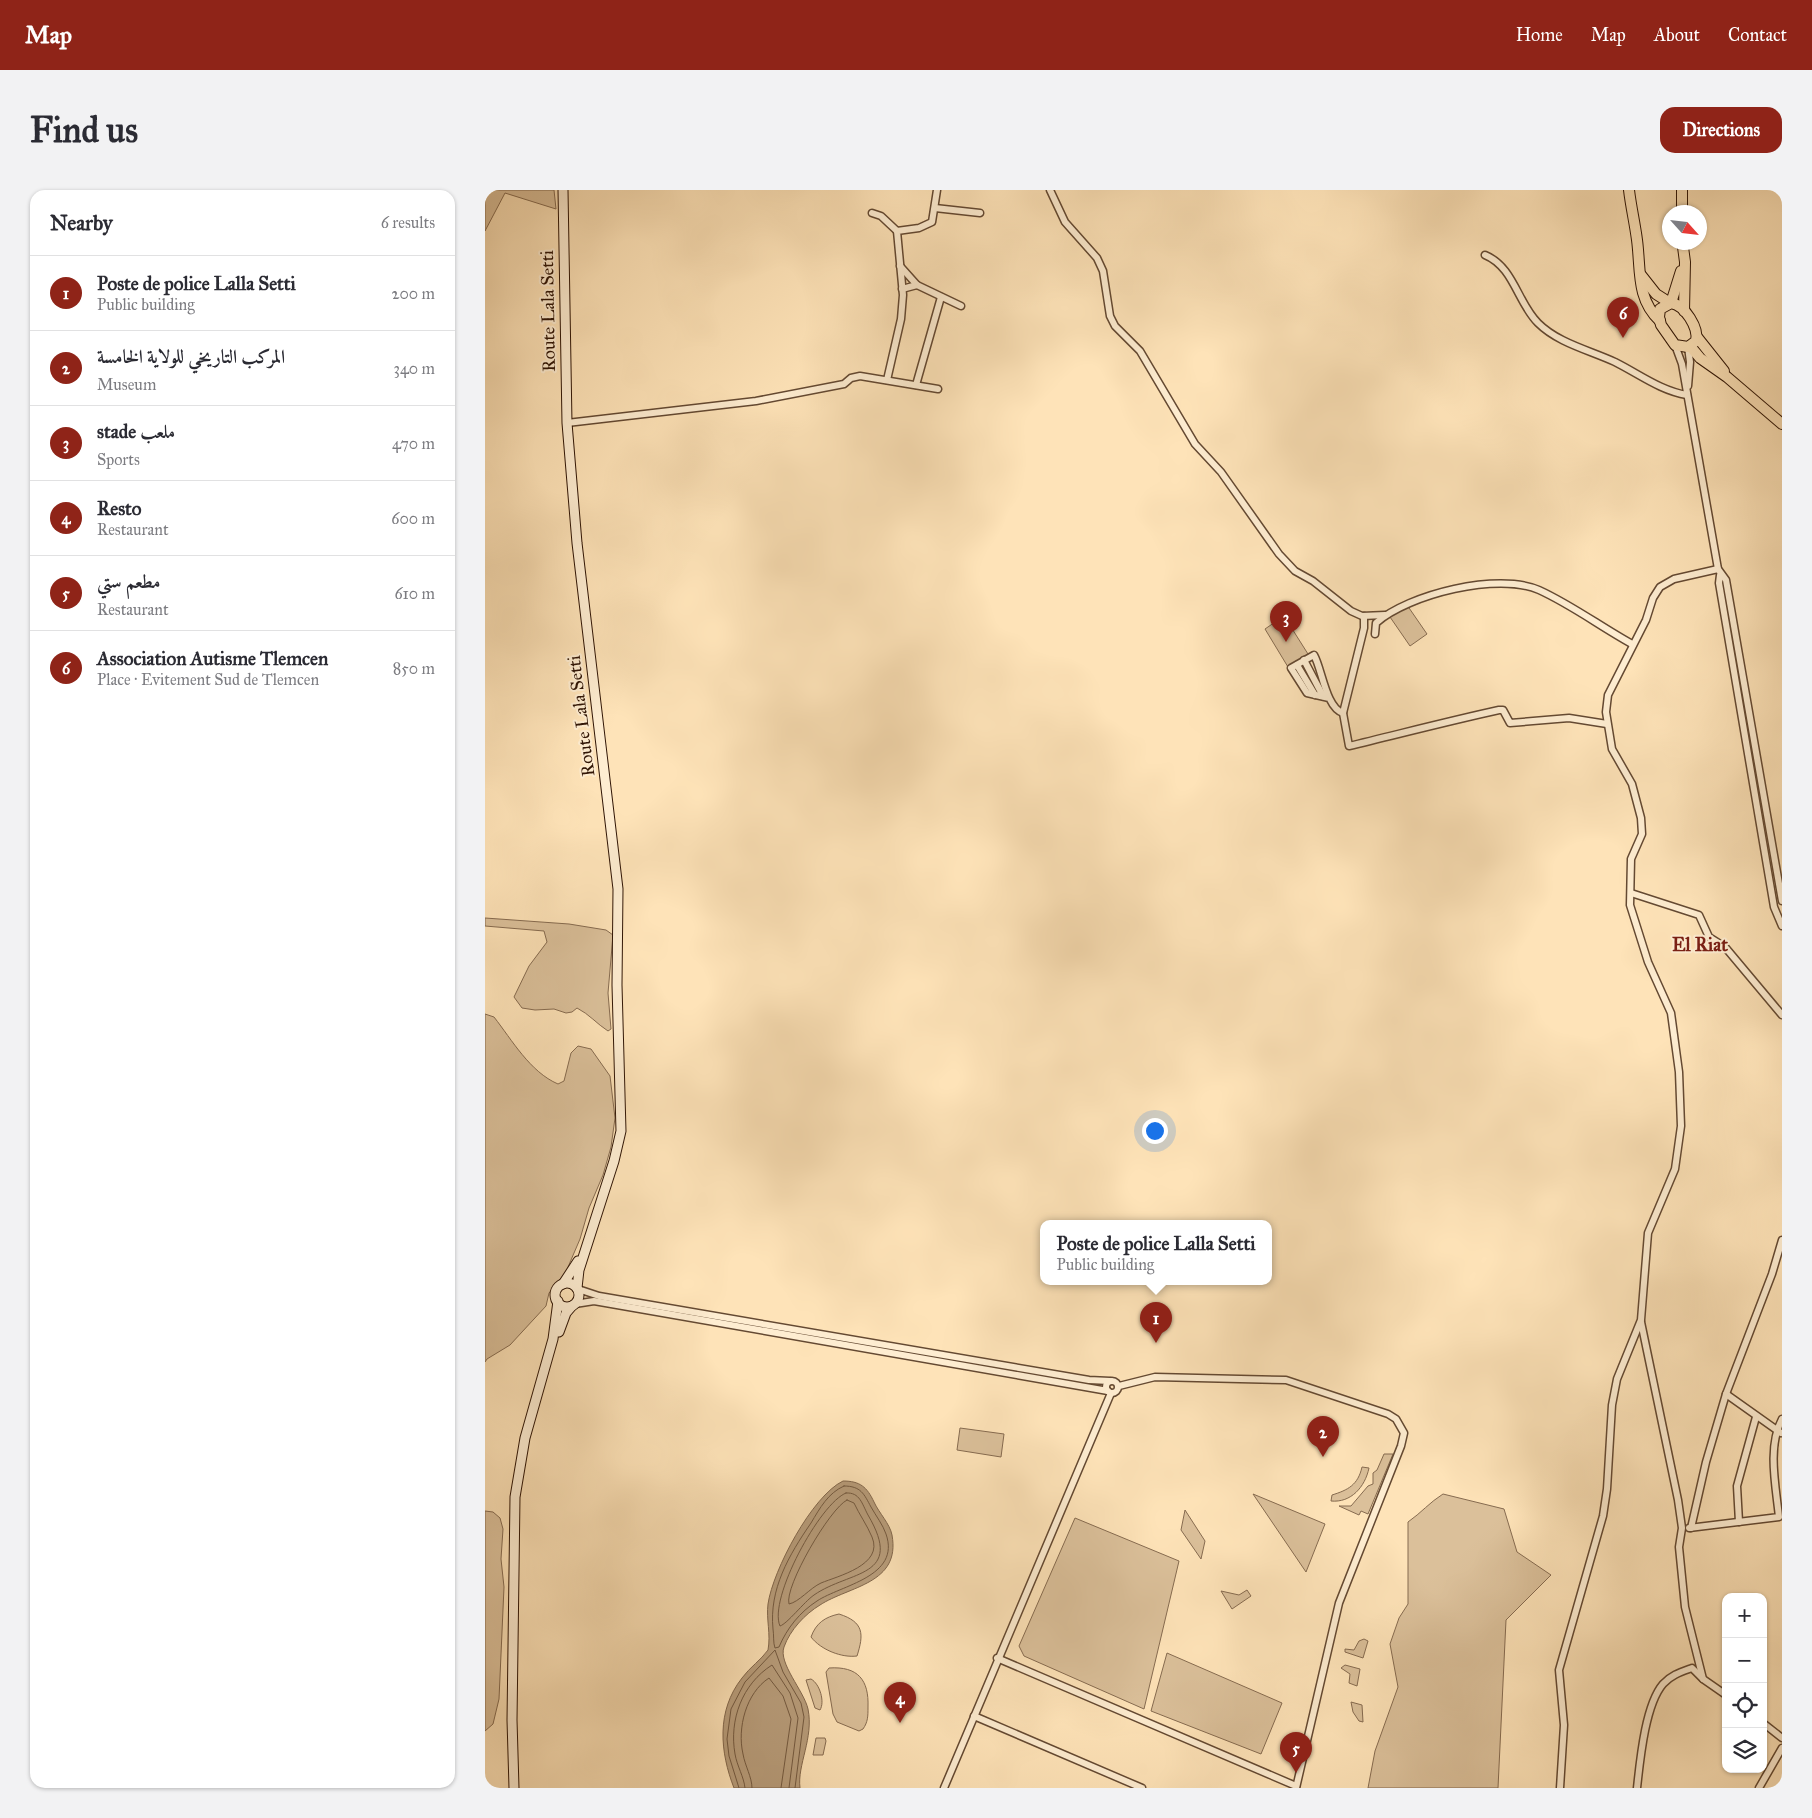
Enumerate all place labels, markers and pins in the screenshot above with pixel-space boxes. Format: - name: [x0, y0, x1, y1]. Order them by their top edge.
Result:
- pin: 6: [1607, 297, 1639, 338]
- pin: 3: [1270, 601, 1302, 642]
- pin: 1: [1140, 1302, 1172, 1343]
- pin: 2: [1307, 1416, 1339, 1457]
- pin: 4: [884, 1682, 916, 1723]
- pin: 5: [1280, 1732, 1312, 1773]

